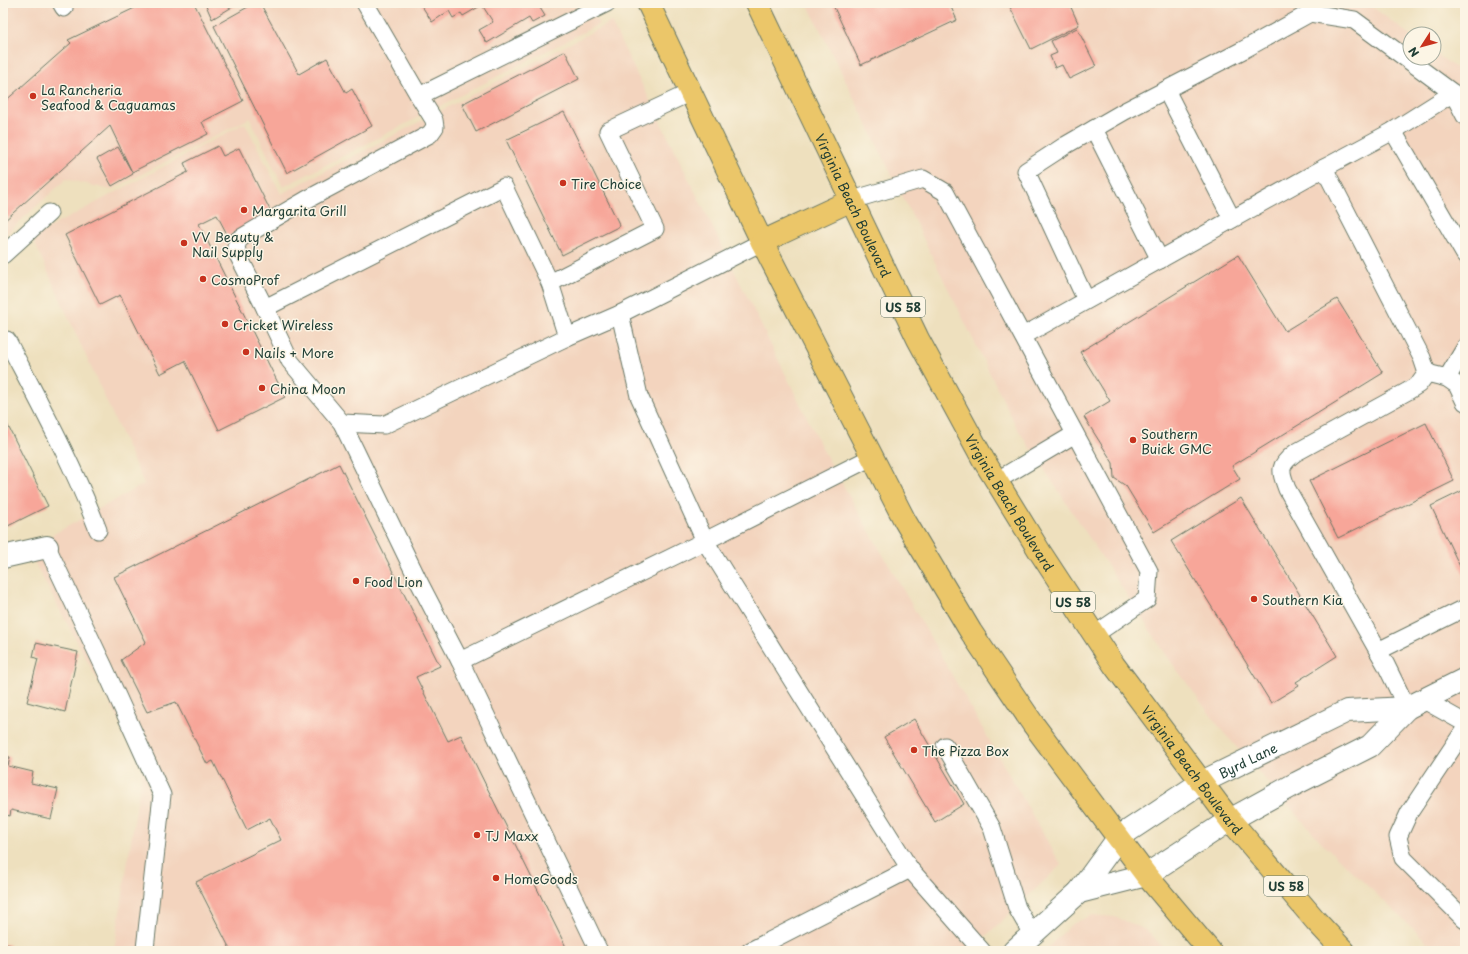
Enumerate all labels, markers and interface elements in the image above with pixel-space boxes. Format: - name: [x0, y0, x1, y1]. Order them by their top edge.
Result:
- north arrow: [1402, 26, 1442, 66]
- text: N: [1404, 43, 1423, 61]
- place label: La Rancheria Seafood & Caguamas: [41, 80, 175, 114]
- marker: La Rancheria Seafood & Caguamas: [28, 91, 38, 101]
- street label: Virginia Beach Boulevard: [811, 130, 896, 280]
- place label: Tire Choice: [571, 174, 642, 193]
- marker: Tire Choice: [558, 178, 568, 188]
- place label: Margarita Grill: [252, 201, 346, 220]
- marker: Margarita Grill: [239, 205, 249, 215]
- place label: VV Beauty & Nail Supply: [192, 227, 274, 261]
- marker: VV Beauty & Nail Supply: [179, 238, 189, 248]
- place label: CosmoProf: [211, 270, 280, 289]
- marker: CosmoProf: [198, 274, 208, 284]
- road number: US 58: [881, 297, 925, 317]
- place label: Cricket Wireless: [233, 315, 333, 334]
- marker: Cricket Wireless: [220, 319, 230, 329]
- place label: Nails + More: [254, 343, 334, 362]
- marker: Nails + More: [241, 347, 251, 357]
- place label: China Moon: [270, 379, 346, 398]
- marker: China Moon: [257, 383, 267, 393]
- place label: Southern Buick GMC: [1141, 424, 1212, 458]
- street label: Virginia Beach Boulevard: [961, 430, 1059, 574]
- marker: Southern Buick GMC: [1128, 435, 1138, 445]
- place label: Food Lion: [364, 572, 423, 591]
- marker: Food Lion: [351, 576, 361, 586]
- place label: Southern Kia: [1262, 590, 1343, 609]
- road number: US 58: [1051, 592, 1095, 612]
- marker: Southern Kia: [1249, 594, 1259, 604]
- street label: Virginia Beach Boulevard: [1138, 701, 1248, 838]
- street label: Byrd Lane: [1215, 737, 1280, 782]
- place label: The Pizza Box: [922, 741, 1009, 760]
- marker: The Pizza Box: [909, 745, 919, 755]
- place label: TJ Maxx: [485, 826, 538, 845]
- marker: TJ Maxx: [472, 830, 482, 840]
- place label: HomeGoods: [504, 869, 578, 888]
- marker: HomeGoods: [491, 873, 501, 883]
- road number: US 58: [1264, 876, 1308, 896]

